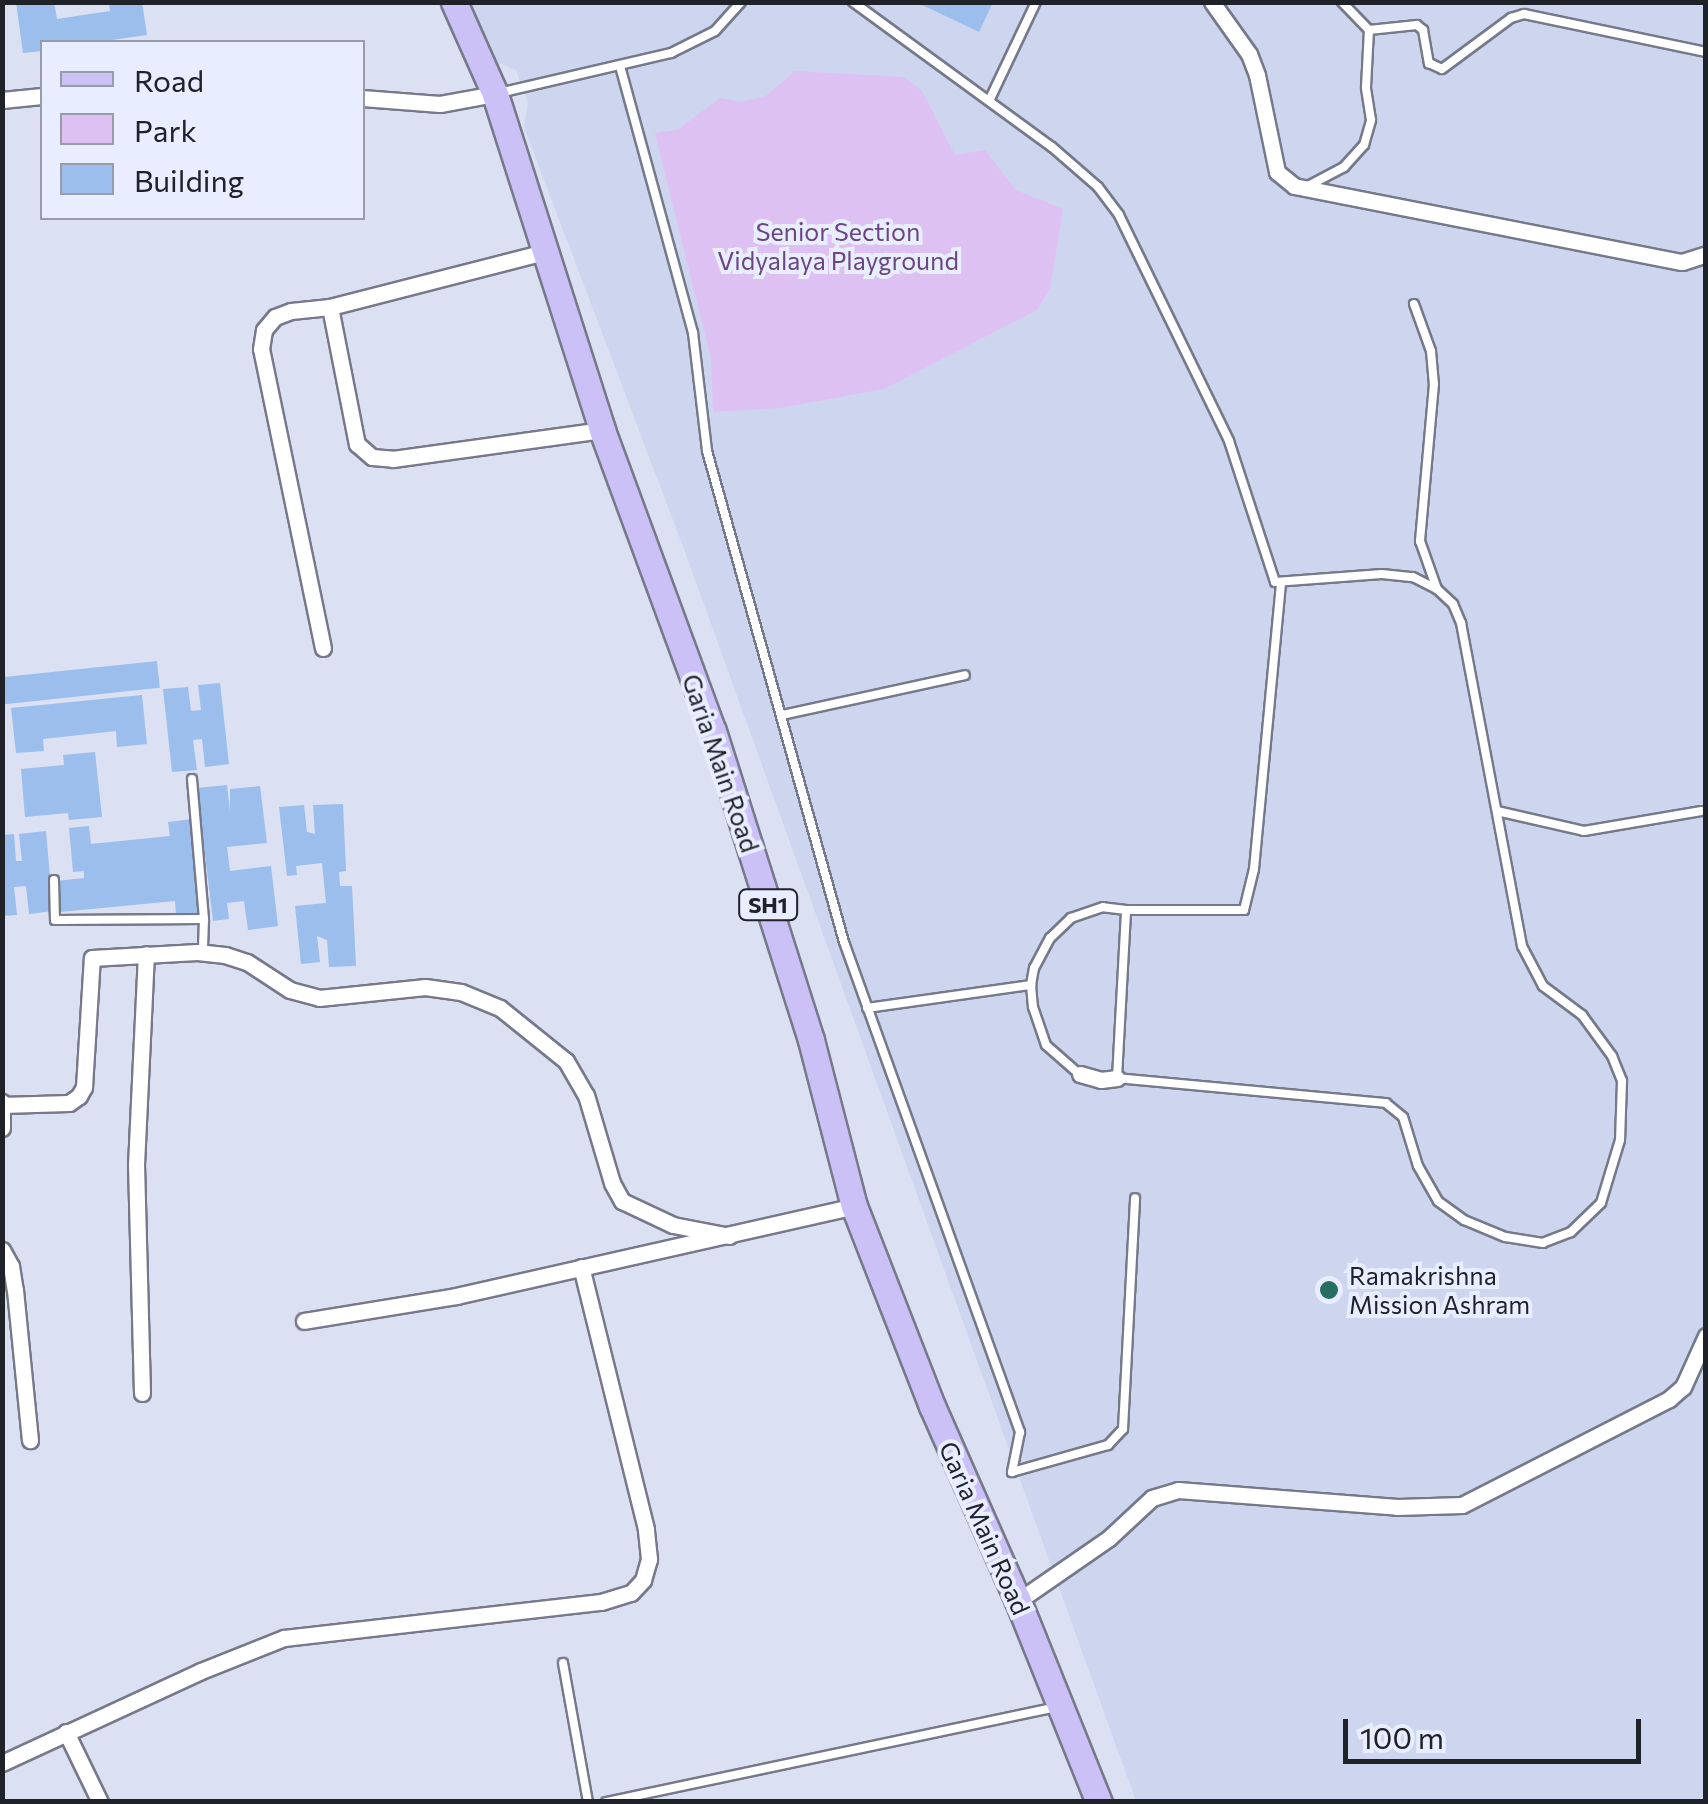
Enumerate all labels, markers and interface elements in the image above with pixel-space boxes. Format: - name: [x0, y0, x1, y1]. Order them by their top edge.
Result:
- legend: [40, 40, 365, 220]
- text: Road: [134, 61, 204, 98]
- text: Park: [134, 111, 197, 148]
- text: Building: [134, 161, 244, 198]
- park label: Senior Section Vidyalaya Playground: [717, 217, 959, 276]
- street label: Garia Main Road: [676, 670, 766, 856]
- road number: SH1: [738, 888, 798, 922]
- place label: Ramakrishna Mission Ashram: [1349, 1261, 1530, 1320]
- marker: Ramakrishna Mission Ashram: [1318, 1279, 1340, 1301]
- street label: Garia Main Road: [933, 1437, 1037, 1619]
- scale bar: [1348, 1699, 1646, 1761]
- text: 100 m: [1360, 1718, 1444, 1755]

